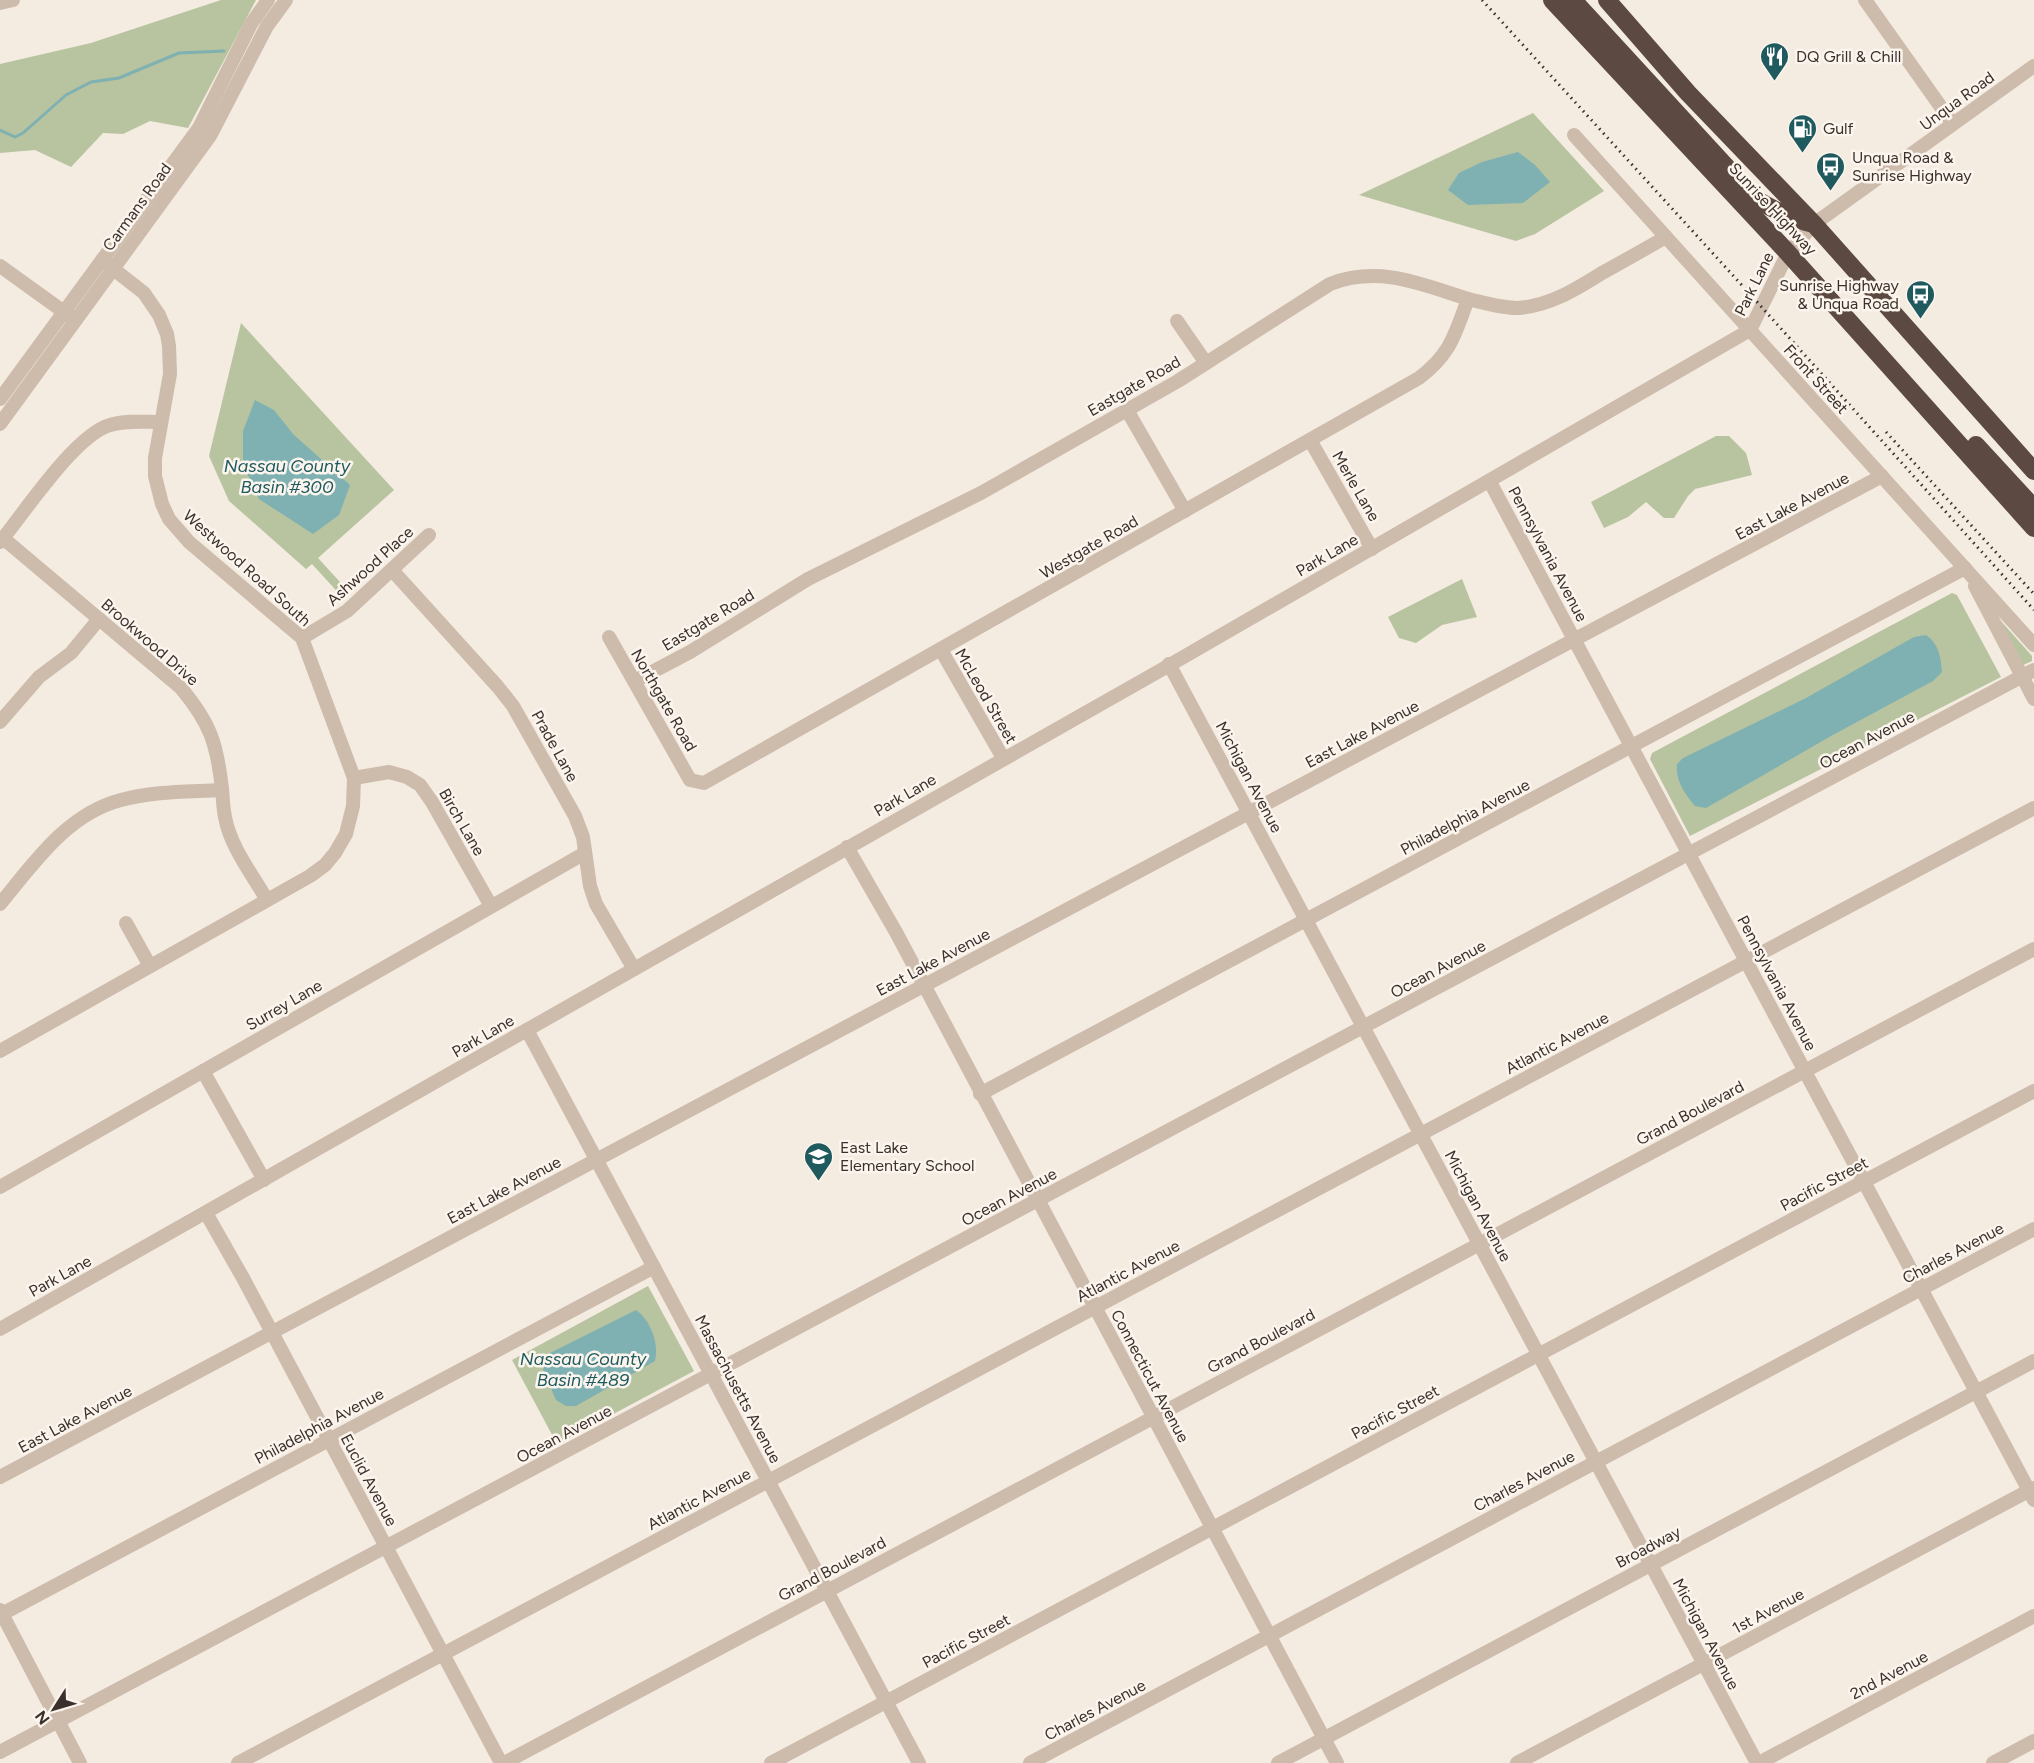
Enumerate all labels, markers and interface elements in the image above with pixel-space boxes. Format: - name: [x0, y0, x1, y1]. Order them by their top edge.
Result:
- restaurant icon: DQ Grill & Chill: [1759, 40, 1791, 82]
- place label: DQ Grill & Chill: [1796, 47, 1901, 66]
- street label: Unqua Road: [1916, 68, 1998, 134]
- fuel station icon: Gulf: [1786, 112, 1818, 154]
- place label: Gulf: [1823, 119, 1854, 138]
- place label: Unqua Road & Sunrise Highway: [1852, 148, 1972, 185]
- bus stop icon: Unqua Road & Sunrise Highway: [1815, 150, 1847, 192]
- street label: Carmans Road: [99, 159, 175, 255]
- street label: Sunrise Highway: [1725, 159, 1821, 260]
- street label: Park Lane: [1730, 249, 1778, 319]
- place label: Sunrise Highway & Unqua Road: [1779, 276, 1900, 313]
- bus stop icon: Sunrise Highway & Unqua Road: [1904, 278, 1936, 320]
- street label: Front Street: [1780, 340, 1852, 418]
- street label: Eastgate Road: [1084, 352, 1184, 420]
- street label: Merle Lane: [1328, 447, 1384, 525]
- water label: Nassau County Basin #300: [224, 455, 352, 498]
- street label: East Lake Avenue: [1732, 468, 1852, 544]
- street label: Pennsylvania Avenue: [1504, 483, 1592, 625]
- street label: Westwood Road South: [179, 506, 315, 630]
- street label: Westgate Road: [1037, 511, 1141, 583]
- street label: Ashwood Place: [323, 522, 417, 610]
- street label: Park Lane: [1293, 530, 1362, 580]
- street label: Eastgate Road: [658, 585, 758, 655]
- street label: Brookwood Drive: [97, 595, 203, 690]
- street label: Northgate Road: [627, 645, 701, 755]
- street label: McLeod Street: [951, 645, 1021, 747]
- street label: East Lake Avenue: [1302, 696, 1422, 772]
- street label: Prade Lane: [528, 707, 583, 785]
- street label: Ocean Avenue: [1816, 707, 1918, 773]
- street label: Michigan Avenue: [1212, 718, 1286, 836]
- street label: Park Lane: [871, 770, 940, 820]
- street label: Philadelphia Avenue: [1397, 775, 1533, 859]
- street label: Birch Lane: [435, 785, 489, 859]
- street label: Pennsylvania Avenue: [1733, 912, 1821, 1054]
- street label: East Lake Avenue: [873, 924, 993, 1000]
- street label: Ocean Avenue: [1387, 936, 1489, 1002]
- street label: Surrey Lane: [243, 975, 326, 1034]
- street label: Atlantic Avenue: [1502, 1008, 1612, 1078]
- street label: Park Lane: [449, 1011, 518, 1061]
- street label: Grand Boulevard: [1633, 1077, 1747, 1149]
- place label: East Lake Elementary School: [840, 1138, 974, 1175]
- school or university icon: East Lake Elementary School: [803, 1140, 835, 1182]
- street label: Michigan Avenue: [1441, 1147, 1515, 1265]
- street label: East Lake Avenue: [444, 1152, 564, 1228]
- street label: Pacific Street: [1777, 1153, 1871, 1215]
- street label: Ocean Avenue: [958, 1164, 1060, 1230]
- street label: Charles Avenue: [1899, 1218, 2007, 1288]
- street label: Atlantic Avenue: [1073, 1236, 1183, 1306]
- street label: Park Lane: [25, 1251, 95, 1301]
- street label: Grand Boulevard: [1204, 1305, 1318, 1377]
- street label: Connecticut Avenue: [1107, 1306, 1193, 1446]
- street label: Massachusetts Avenue: [691, 1312, 785, 1467]
- water label: Nassau County Basin #489: [520, 1348, 648, 1391]
- street label: East Lake Avenue: [15, 1381, 135, 1457]
- street label: Pacific Street: [1348, 1381, 1442, 1443]
- street label: Philadelphia Avenue: [251, 1384, 387, 1468]
- street label: Ocean Avenue: [513, 1401, 615, 1467]
- street label: Euclid Avenue: [337, 1431, 401, 1530]
- street label: Charles Avenue: [1470, 1446, 1578, 1516]
- street label: Atlantic Avenue: [644, 1464, 754, 1534]
- street label: Broadway: [1612, 1522, 1684, 1572]
- street label: Grand Boulevard: [775, 1533, 889, 1605]
- street label: Michigan Avenue: [1669, 1575, 1743, 1693]
- street label: 1st Avenue: [1729, 1584, 1807, 1638]
- street label: Pacific Street: [919, 1610, 1013, 1672]
- street label: 2nd Avenue: [1847, 1646, 1931, 1703]
- street label: Charles Avenue: [1041, 1675, 1149, 1745]
- north arrow: [24, 1679, 84, 1739]
- text: N: [31, 1707, 54, 1728]

